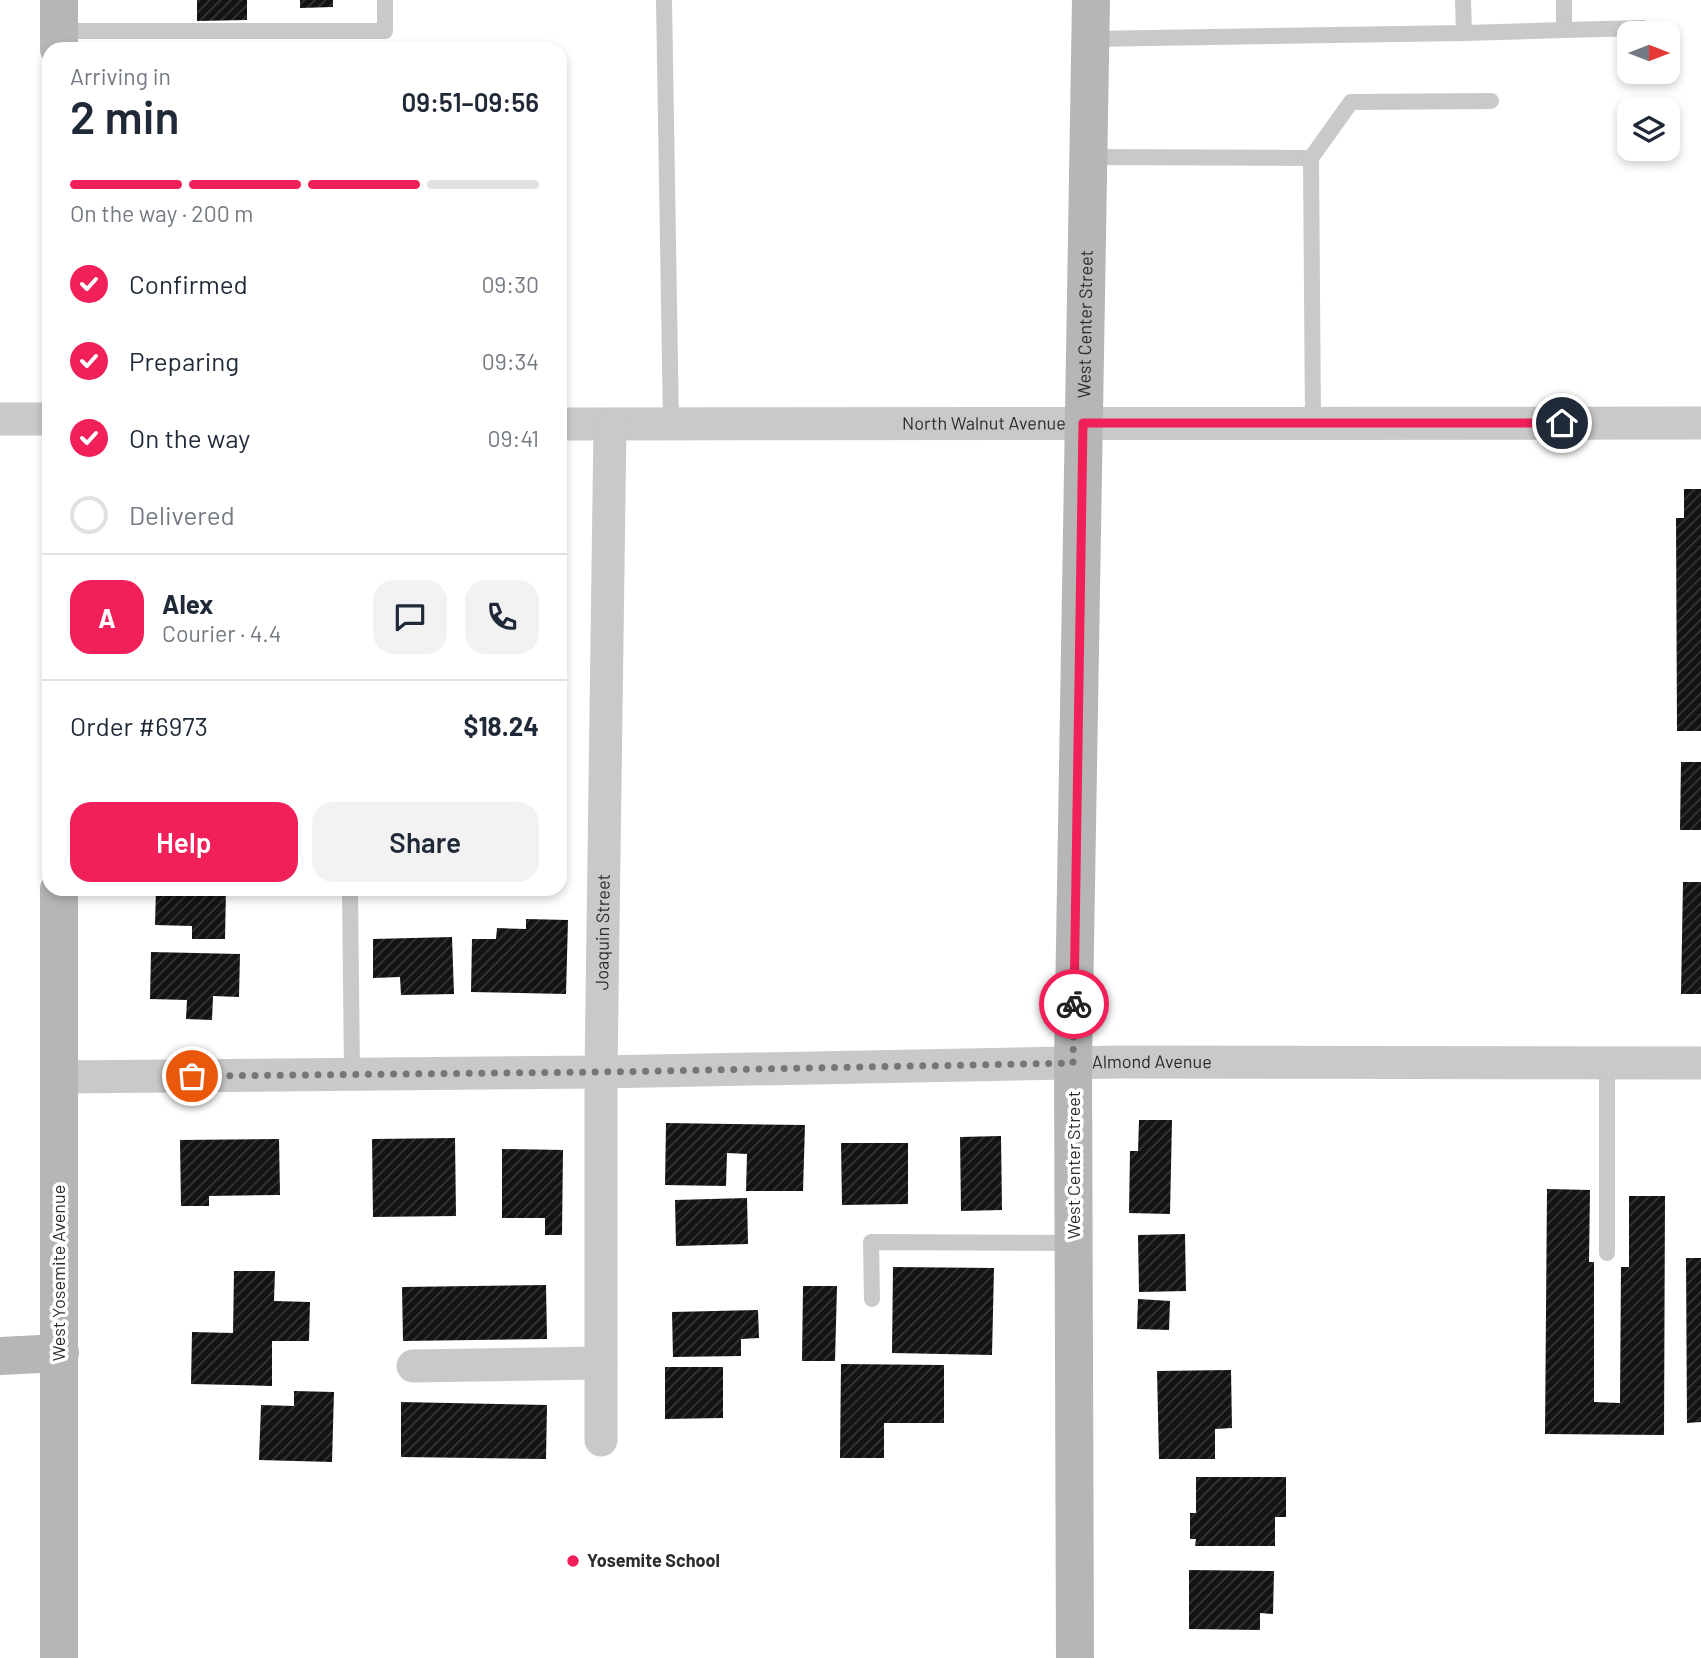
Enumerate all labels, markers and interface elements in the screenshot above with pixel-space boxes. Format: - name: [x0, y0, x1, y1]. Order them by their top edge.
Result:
- north arrow: [1617, 21, 1680, 84]
- map controls: [1617, 21, 1680, 161]
- text: Arriving in: [70, 62, 171, 90]
- text: 09:51–09:56: [401, 86, 539, 117]
- text: 2 min: [70, 88, 179, 143]
- button: layers: [1617, 98, 1680, 161]
- text: On the way · 200 m: [70, 199, 253, 227]
- street label: West Center Street: [1072, 250, 1097, 399]
- icon: check: [70, 265, 108, 303]
- text: Confirmed: [129, 268, 248, 299]
- text: 09:30: [481, 270, 539, 298]
- icon: check: [70, 342, 108, 380]
- text: Preparing: [129, 345, 239, 376]
- text: 09:34: [482, 347, 539, 375]
- pin: [1532, 393, 1592, 453]
- icon: home: [1543, 404, 1581, 442]
- street label: North Walnut Avenue: [902, 412, 1066, 434]
- icon: check: [70, 419, 108, 457]
- text: On the way: [129, 422, 250, 453]
- text: 09:41: [488, 424, 539, 452]
- text: Delivered: [129, 499, 235, 530]
- button: chat: [373, 580, 447, 654]
- button: phone: [465, 580, 539, 654]
- text: Alex: [162, 588, 213, 619]
- text: A: [98, 602, 116, 633]
- text: Courier · 4.4: [162, 619, 281, 647]
- text: Order #6973: [70, 710, 208, 741]
- text: $18.24: [464, 710, 539, 741]
- button: Help: [70, 802, 298, 882]
- button: Share: [312, 802, 539, 882]
- street label: Joaquin Street: [590, 874, 614, 990]
- courier: [1039, 969, 1109, 1039]
- icon: bike: [1055, 985, 1093, 1023]
- pin: [162, 1046, 222, 1106]
- street label: Almond Avenue: [1092, 1050, 1212, 1073]
- icon: bag: [173, 1057, 211, 1095]
- street label: West Center Street: [1062, 1091, 1084, 1239]
- street label: West Yosemite Avenue: [47, 1185, 69, 1361]
- place label: Yosemite School: [587, 1549, 720, 1571]
- marker: Yosemite School: [565, 1553, 581, 1569]

